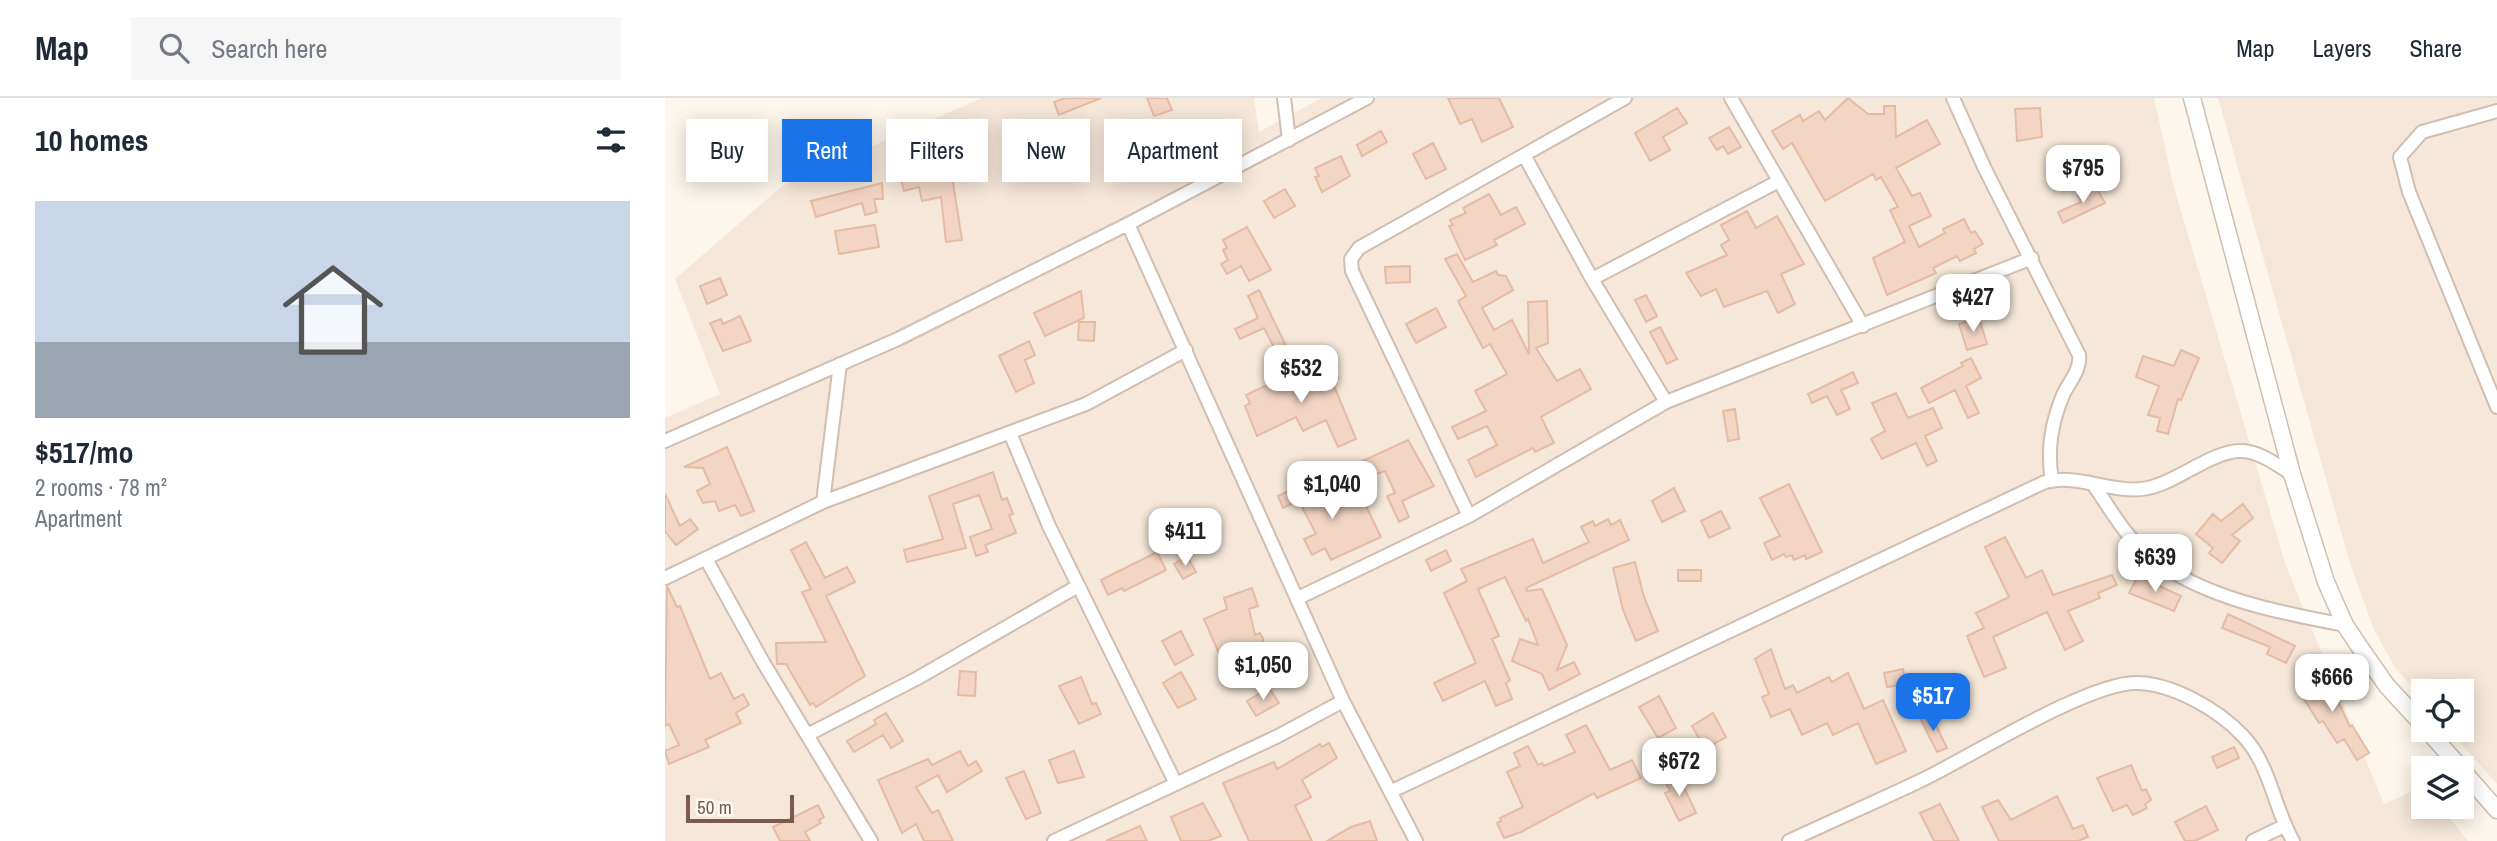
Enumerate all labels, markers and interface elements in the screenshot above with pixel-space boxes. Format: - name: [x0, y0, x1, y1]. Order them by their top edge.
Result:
- search box: [131, 17, 621, 80]
- text: Map: [35, 26, 89, 70]
- icon: search: [155, 29, 193, 67]
- text: Search here: [211, 31, 327, 66]
- text: Map: [2236, 32, 2274, 64]
- text: Layers: [2312, 32, 2371, 64]
- text: Share: [2409, 32, 2462, 64]
- chip: Buy: [686, 119, 768, 182]
- chip: Rent: [782, 119, 872, 182]
- chip: Filters: [886, 119, 988, 182]
- chip: New: [1002, 119, 1090, 182]
- chip: Apartment: [1104, 119, 1242, 182]
- text: 10 homes: [35, 120, 149, 160]
- icon: filters: [592, 121, 630, 159]
- pin: $795: [2042, 146, 2124, 205]
- text: $795: [2062, 152, 2104, 183]
- icon: home: [270, 247, 396, 373]
- pin: $427: [1932, 274, 2014, 334]
- text: $427: [1952, 281, 1994, 312]
- pin: $532: [1260, 345, 1342, 405]
- text: $532: [1280, 352, 1322, 383]
- text: $517/mo: [35, 432, 133, 472]
- pin: $1,040: [1275, 462, 1389, 521]
- text: $1,040: [1303, 468, 1361, 499]
- text: 2 rooms · 78 m²: [35, 472, 167, 503]
- text: Apartment: [35, 503, 122, 534]
- pin: $411: [1144, 508, 1226, 568]
- text: $411: [1165, 515, 1205, 546]
- pin: $639: [2114, 534, 2196, 594]
- text: $639: [2134, 541, 2176, 572]
- pin: $1,050: [1206, 642, 1320, 702]
- text: $1,050: [1234, 649, 1292, 680]
- pin: $666: [2291, 654, 2373, 714]
- text: $666: [2311, 661, 2353, 692]
- pin: $517: [1892, 674, 1974, 733]
- map controls: [2411, 679, 2474, 819]
- button: locate: [2411, 679, 2474, 742]
- text: $517: [1912, 680, 1954, 711]
- pin: $672: [1638, 738, 1720, 798]
- text: $672: [1658, 745, 1700, 776]
- button: layers: [2411, 756, 2474, 819]
- scale bar: [686, 792, 795, 824]
- text: 50 m: [697, 794, 732, 820]

